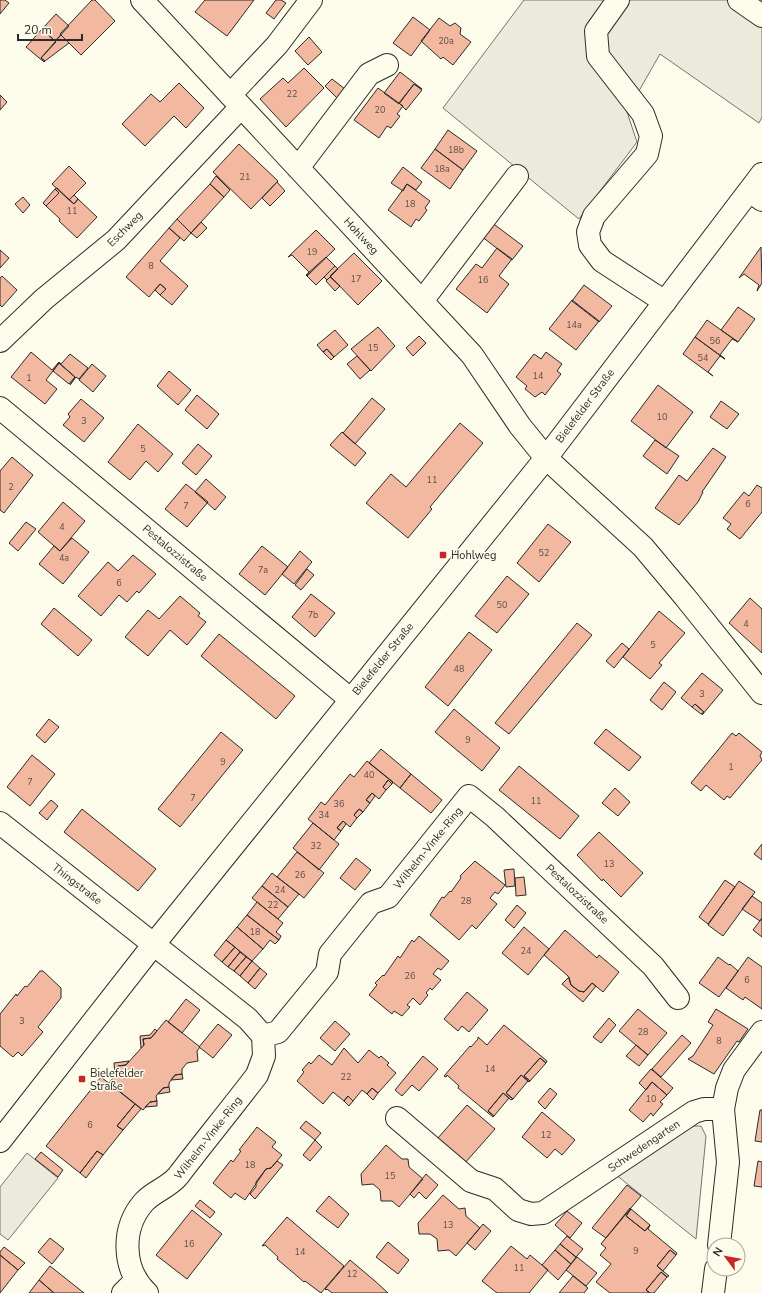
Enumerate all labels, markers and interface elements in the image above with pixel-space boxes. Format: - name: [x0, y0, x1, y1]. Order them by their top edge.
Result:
- scale bar: [18, 16, 82, 42]
- text: 20 m: [24, 22, 52, 38]
- house number: 20a: [438, 35, 454, 47]
- house number: 22: [287, 88, 297, 100]
- house number: 20: [375, 104, 385, 116]
- house number: 18b: [448, 144, 464, 156]
- house number: 18a: [434, 163, 450, 175]
- house number: 21: [240, 171, 250, 183]
- house number: 18: [405, 198, 415, 210]
- house number: 11: [67, 205, 77, 217]
- street label: Eschweg: [104, 208, 146, 250]
- street label: Hohlweg: [340, 214, 382, 258]
- house number: 19: [307, 246, 317, 258]
- house number: 8: [148, 260, 154, 272]
- house number: 17: [351, 273, 361, 285]
- house number: 16: [478, 274, 488, 286]
- house number: 14a: [566, 319, 582, 331]
- house number: 56: [710, 335, 720, 347]
- house number: 15: [368, 342, 378, 354]
- house number: 54: [698, 352, 709, 364]
- street label: Bielefelder Straße: [552, 366, 618, 446]
- house number: 14: [533, 370, 544, 382]
- house number: 1: [26, 372, 32, 384]
- house number: 10: [657, 411, 667, 423]
- house number: 3: [81, 415, 87, 427]
- house number: 5: [140, 443, 146, 455]
- house number: 11: [427, 474, 437, 486]
- house number: 2: [8, 481, 14, 493]
- house number: 6: [745, 498, 751, 510]
- house number: 7: [183, 500, 189, 512]
- house number: 4: [59, 521, 65, 533]
- street label: Pestalozzistraße: [139, 521, 211, 585]
- house number: 52: [539, 547, 549, 559]
- place label: Hohlweg: [451, 548, 496, 563]
- marker: Hohlweg: [438, 550, 448, 560]
- house number: 4a: [59, 552, 69, 564]
- house number: 7a: [258, 564, 268, 576]
- house number: 6: [116, 577, 122, 589]
- house number: 50: [497, 599, 507, 611]
- house number: 7b: [308, 609, 318, 621]
- house number: 4: [743, 618, 749, 630]
- street label: Bielefelder Straße: [349, 619, 417, 698]
- house number: 5: [650, 639, 656, 651]
- house number: 48: [454, 663, 464, 675]
- house number: 3: [699, 688, 705, 700]
- house number: 9: [465, 734, 471, 746]
- house number: 9: [220, 756, 226, 768]
- house number: 1: [728, 761, 734, 773]
- house number: 40: [364, 769, 374, 781]
- house number: 7: [27, 776, 33, 788]
- house number: 7: [190, 792, 196, 804]
- house number: 11: [531, 795, 541, 807]
- house number: 36: [334, 798, 344, 810]
- street label: Wilhelm-Vinke-Ring: [390, 804, 466, 892]
- house number: 34: [319, 809, 330, 821]
- house number: 32: [311, 840, 321, 852]
- house number: 13: [604, 858, 614, 870]
- street label: Thingstraße: [49, 860, 105, 908]
- street label: Pestalozzistraße: [542, 861, 612, 927]
- house number: 26: [295, 869, 305, 881]
- house number: 24: [275, 884, 286, 896]
- house number: 28: [461, 895, 471, 907]
- house number: 22: [268, 899, 278, 911]
- house number: 18: [250, 926, 260, 938]
- house number: 24: [521, 945, 532, 957]
- house number: 26: [405, 970, 415, 982]
- house number: 6: [744, 974, 750, 986]
- house number: 3: [19, 1015, 25, 1027]
- house number: 28: [638, 1026, 648, 1038]
- house number: 8: [716, 1035, 722, 1047]
- house number: 14: [485, 1063, 496, 1075]
- place label: Bielefelder Straße: [90, 1066, 144, 1094]
- house number: 22: [341, 1071, 351, 1083]
- marker: Bielefelder Straße: [77, 1074, 87, 1084]
- street label: Wilhelm-Vinke-Ring: [171, 1093, 245, 1183]
- house number: 10: [646, 1093, 656, 1105]
- street label: Schwedengarten: [605, 1116, 683, 1176]
- house number: 6: [87, 1119, 93, 1131]
- house number: 12: [541, 1129, 551, 1141]
- house number: 18: [245, 1159, 255, 1171]
- house number: 15: [385, 1170, 395, 1182]
- house number: 13: [443, 1219, 453, 1231]
- north arrow: [706, 1237, 746, 1277]
- house number: 16: [184, 1238, 194, 1250]
- text: N: [709, 1244, 726, 1259]
- house number: 9: [633, 1245, 639, 1257]
- house number: 14: [295, 1246, 306, 1258]
- house number: 11: [514, 1262, 524, 1274]
- house number: 12: [347, 1268, 357, 1280]

